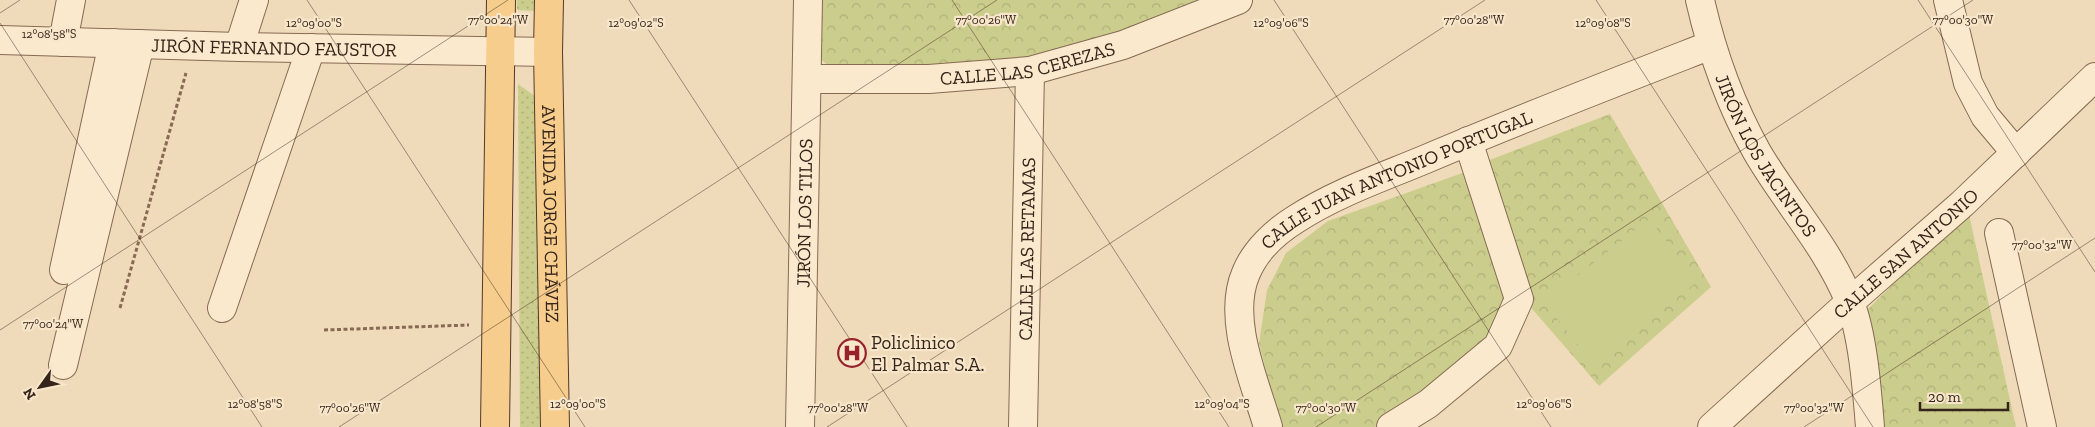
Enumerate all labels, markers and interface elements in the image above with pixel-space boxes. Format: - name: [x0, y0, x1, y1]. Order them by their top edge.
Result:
- text: 77°00'24"W: [468, 13, 529, 27]
- text: 77°00'26"W: [956, 13, 1017, 27]
- text: 77°00'28"W: [1444, 13, 1505, 27]
- text: 77°00'30"W: [1933, 13, 1994, 27]
- text: 12°09'00"S: [286, 16, 342, 30]
- text: 12°09'02"S: [608, 16, 664, 30]
- text: 12°09'06"S: [1253, 16, 1309, 30]
- text: 12°09'08"S: [1575, 16, 1631, 30]
- text: 12°08'58"S: [22, 27, 76, 41]
- street label: JIRÓN FERNANDO FAUSTOR: [151, 33, 397, 62]
- street label: CALLE LAS CEREZAS: [939, 37, 1118, 90]
- street label: JIRÓN LOS JACINTOS: [1710, 71, 1822, 241]
- street label: AVENIDA JORGE CHÁVEZ: [537, 105, 564, 323]
- street label: CALLE JUAN ANTONIO PORTUGAL: [1256, 105, 1536, 254]
- street label: JIRÓN LOS TILOS: [792, 138, 817, 288]
- street label: CALLE LAS RETAMAS: [1014, 157, 1040, 341]
- street label: CALLE SAN ANTONIO: [1828, 183, 1983, 324]
- text: 77°00'32"W: [2012, 238, 2073, 252]
- text: 77°00'24"W: [23, 317, 84, 331]
- place label: Policlinico El Palmar S.A.: [871, 331, 984, 376]
- hospital icon: Policlinico El Palmar S.A.: [837, 338, 867, 368]
- north arrow: [15, 362, 65, 412]
- scale bar: [1920, 380, 2008, 412]
- text: N: [19, 384, 40, 403]
- text: 20 m: [1928, 388, 1961, 406]
- text: 12°08'58"S: [228, 397, 282, 411]
- text: 12°09'00"S: [550, 397, 606, 411]
- text: 12°09'04"S: [1194, 397, 1250, 411]
- text: 12°09'06"S: [1516, 397, 1572, 411]
- text: 77°00'26"W: [320, 401, 381, 415]
- text: 77°00'28"W: [808, 401, 869, 415]
- text: 77°00'30"W: [1296, 401, 1357, 415]
- text: 77°00'32"W: [1784, 401, 1845, 415]

